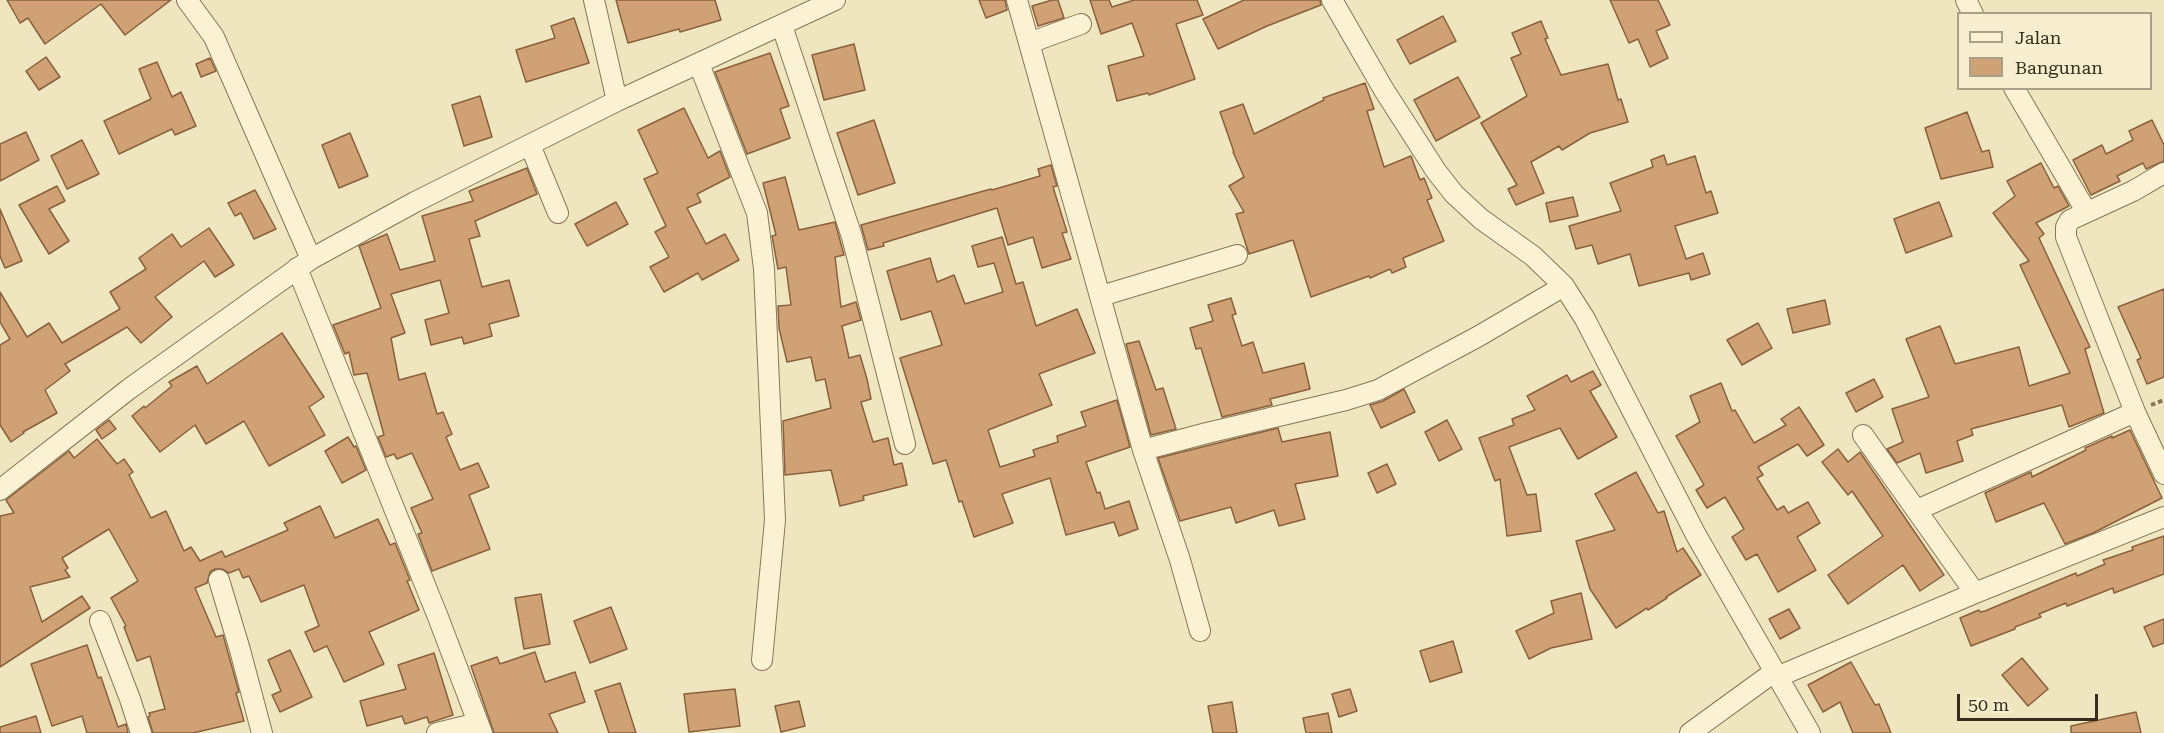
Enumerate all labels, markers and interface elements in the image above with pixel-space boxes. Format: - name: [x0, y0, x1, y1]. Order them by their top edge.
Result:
- legend: [1957, 12, 2152, 90]
- text: Jalan: [2015, 27, 2061, 48]
- text: Bangunan: [2015, 57, 2103, 78]
- scale bar: [1960, 682, 2101, 720]
- text: 50 m: [1968, 694, 2009, 715]

